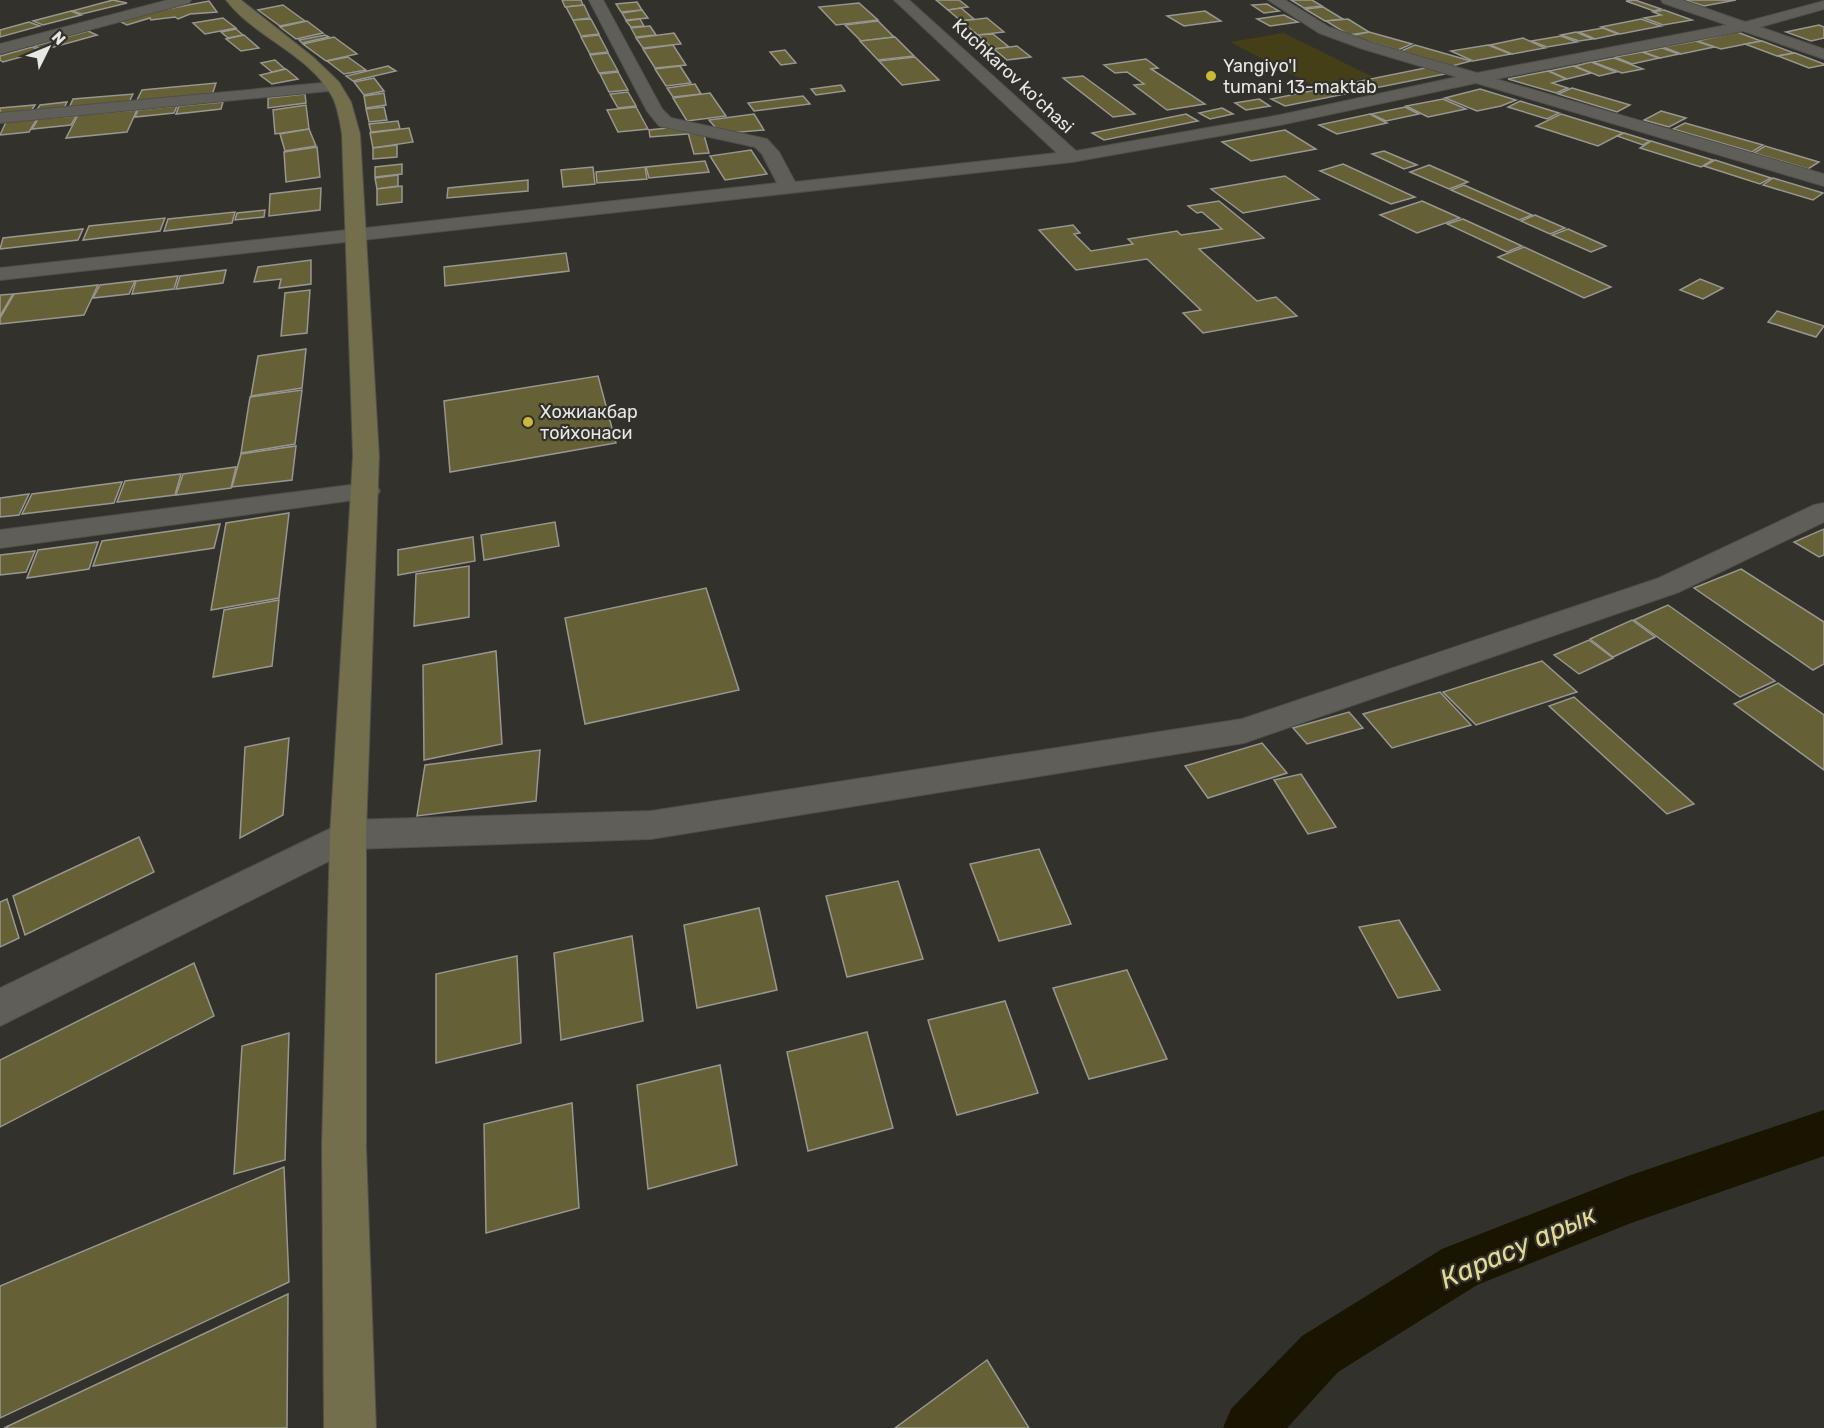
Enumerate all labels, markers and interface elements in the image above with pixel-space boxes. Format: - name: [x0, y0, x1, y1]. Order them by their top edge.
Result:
- street label: Kuchkarov ko'chasi: [948, 14, 1078, 138]
- north arrow: [18, 18, 78, 78]
- text: N: [48, 27, 69, 49]
- place label: Yangiyo'l tumani 13-maktab: [1223, 55, 1377, 98]
- marker: Yangiyo'l tumani 13-maktab: [1204, 69, 1218, 83]
- place label: Хожиакбар тойхонаси: [540, 401, 638, 444]
- marker: Хожиакбар тойхонаси: [521, 415, 535, 429]
- water label: Карасу арык: [1435, 1198, 1602, 1296]

